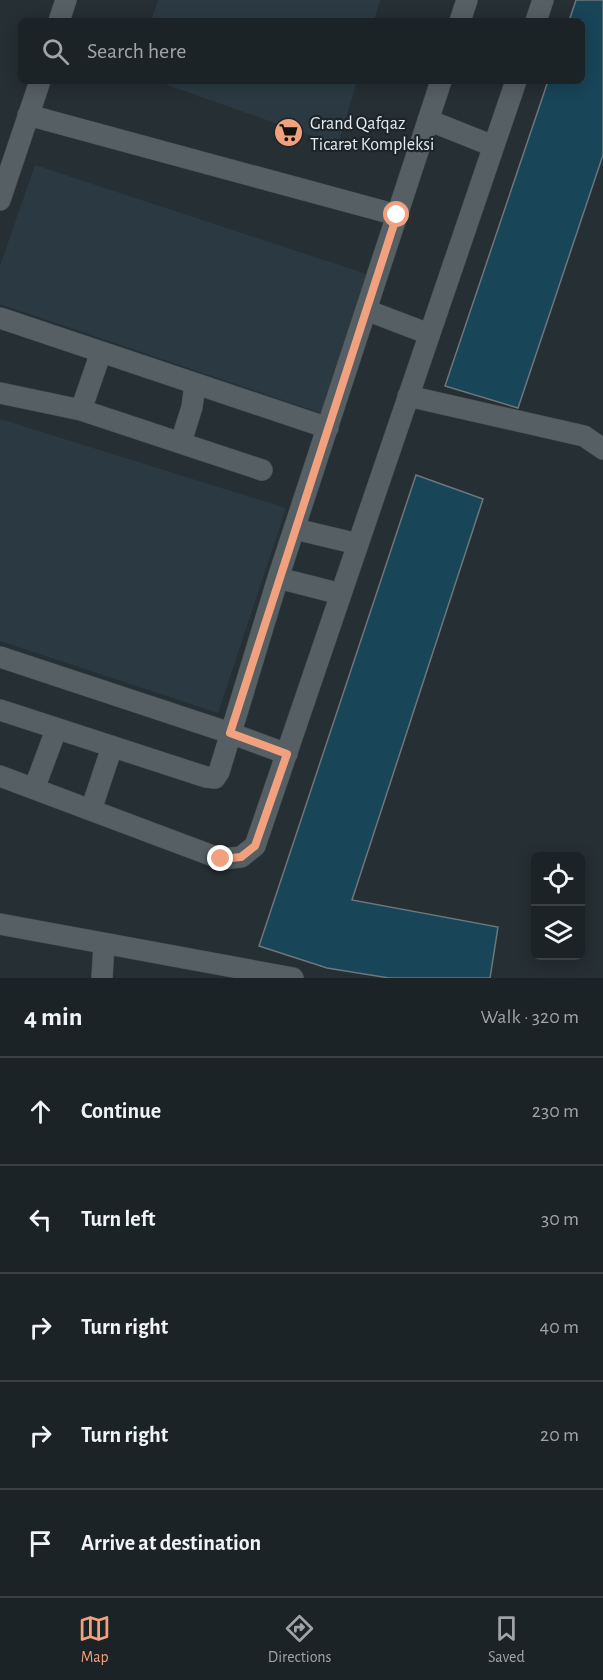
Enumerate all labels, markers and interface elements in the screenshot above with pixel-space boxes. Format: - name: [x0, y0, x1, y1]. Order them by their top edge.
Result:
- search box: [18, 18, 585, 84]
- icon: search: [39, 35, 72, 68]
- text: Search here: [87, 40, 186, 62]
- place label: Grand Qafqaz Ticarət Kompleksi: [310, 115, 434, 154]
- supermarket icon: Grand Qafqaz Ticarət Kompleksi: [273, 117, 305, 149]
- route start: [383, 201, 409, 227]
- route end: [207, 845, 233, 871]
- map controls: [531, 852, 585, 960]
- button: locate: [531, 852, 585, 906]
- button: layers: [531, 906, 585, 960]
- text: 4 min: [24, 1004, 83, 1030]
- text: Walk · 320 m: [481, 1007, 579, 1027]
- icon: ahead: [24, 1095, 57, 1128]
- text: Continue: [81, 1100, 161, 1122]
- text: 230 m: [532, 1101, 579, 1121]
- icon: left: [24, 1203, 57, 1236]
- text: Turn left: [81, 1208, 155, 1230]
- text: 30 m: [541, 1209, 579, 1229]
- icon: right: [24, 1311, 57, 1344]
- text: Turn right: [81, 1316, 168, 1338]
- text: 40 m: [540, 1317, 579, 1337]
- icon: right: [24, 1419, 57, 1452]
- text: Turn right: [81, 1424, 168, 1446]
- text: 20 m: [540, 1425, 579, 1445]
- icon: arrive: [24, 1527, 57, 1560]
- text: Arrive at destination: [81, 1532, 261, 1554]
- tab: Map: [78, 1612, 111, 1667]
- tab: Directions: [268, 1612, 332, 1667]
- tab: Saved: [488, 1612, 525, 1667]

